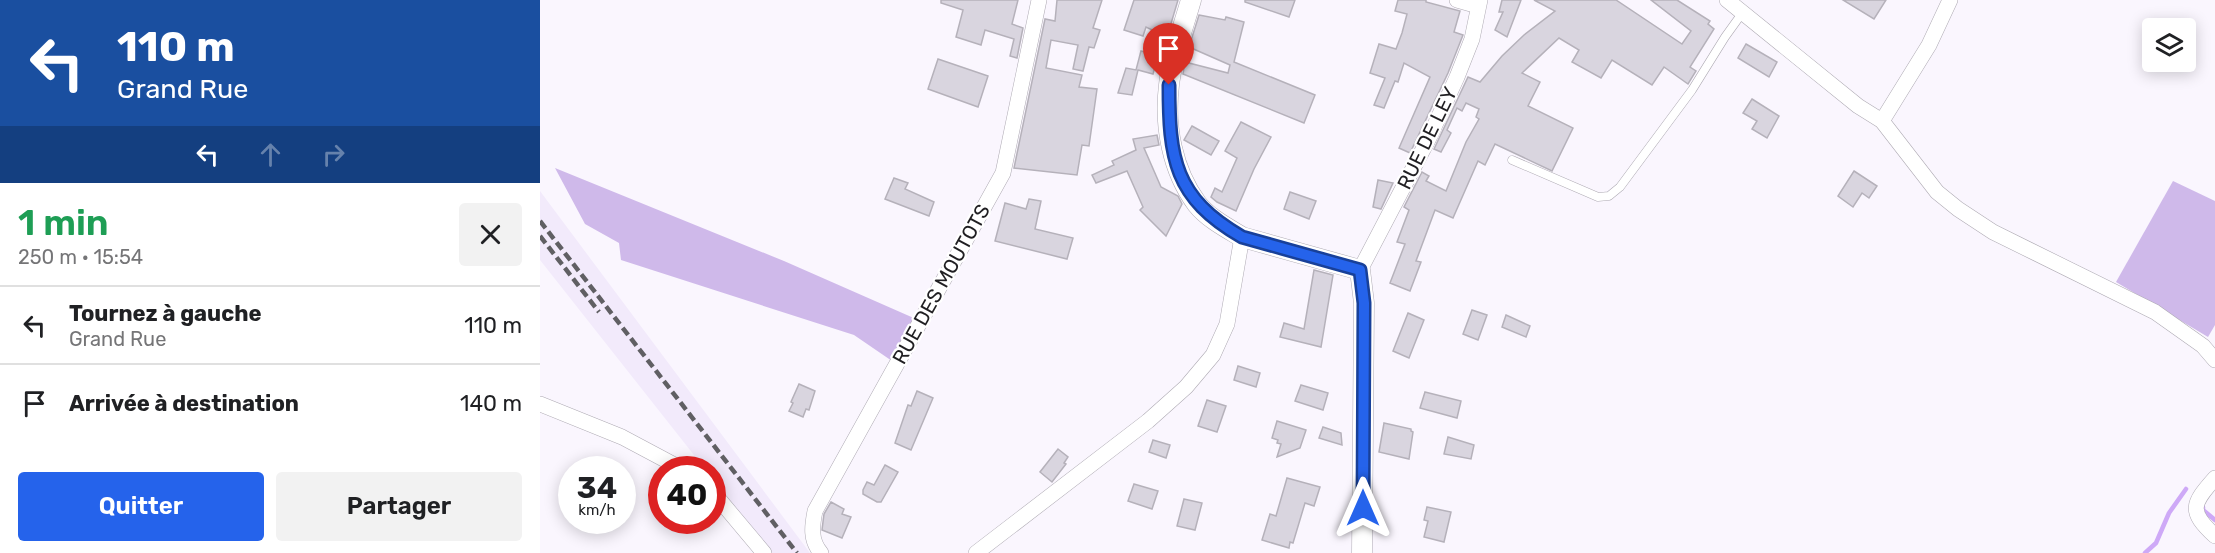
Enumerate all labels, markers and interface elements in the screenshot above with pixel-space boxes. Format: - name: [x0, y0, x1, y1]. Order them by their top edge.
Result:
- map controls: [2142, 18, 2196, 72]
- button: layers: [2142, 18, 2196, 72]
- text: 110 m: [117, 22, 235, 72]
- pin: [1143, 23, 1194, 85]
- icon: left: [18, 24, 96, 102]
- icon: arrive: [1152, 32, 1185, 65]
- text: Grand Rue: [117, 73, 248, 105]
- street label: RUE DE LEY: [1392, 83, 1462, 193]
- icon: left: [191, 138, 224, 171]
- icon: ahead: [254, 138, 287, 171]
- icon: right: [317, 138, 350, 171]
- street label: RUE DES MOUTOTS: [887, 200, 995, 368]
- text: 1 min: [18, 201, 109, 244]
- button: close: [459, 203, 522, 266]
- text: 250 m · 15:54: [18, 245, 143, 269]
- text: Tournez à gauche: [69, 300, 262, 327]
- icon: left: [18, 309, 51, 342]
- text: 110 m: [464, 312, 522, 339]
- text: Grand Rue: [69, 327, 166, 351]
- icon: arrive: [18, 387, 51, 420]
- text: Arrivée à destination: [69, 390, 299, 417]
- text: 140 m: [460, 390, 522, 417]
- speed limit sign: 40: [648, 456, 726, 534]
- text: 34: [577, 470, 617, 506]
- button: Quitter: [18, 472, 264, 541]
- button: Partager: [276, 472, 522, 541]
- position arrow: [1331, 476, 1395, 540]
- text: km/h: [578, 501, 616, 519]

